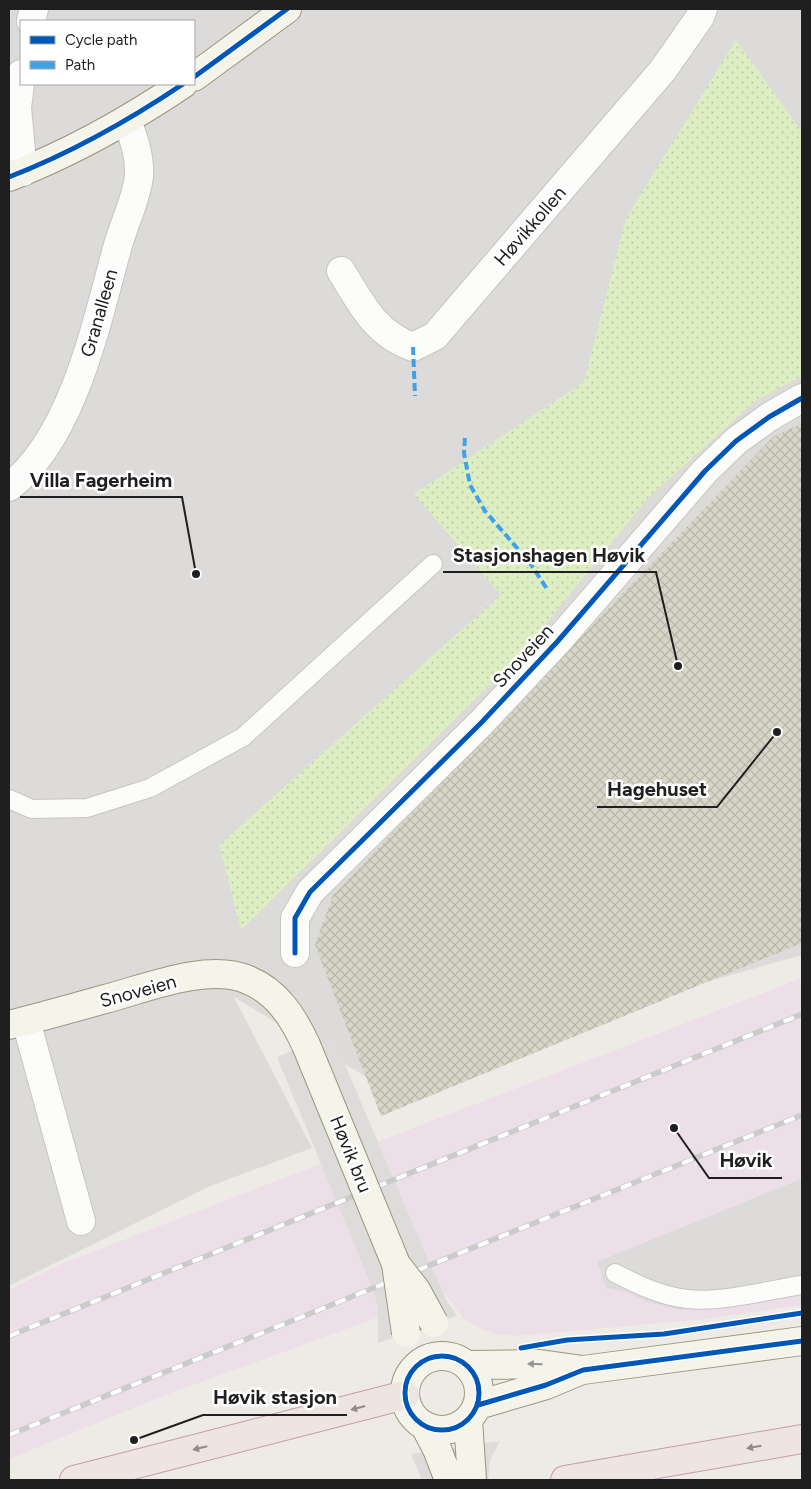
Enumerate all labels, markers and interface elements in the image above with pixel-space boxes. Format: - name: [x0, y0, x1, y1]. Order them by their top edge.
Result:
- legend: [20, 20, 195, 85]
- text: Cycle path: [65, 31, 137, 49]
- text: Path: [65, 56, 95, 74]
- street label: Høvikkollen: [489, 182, 571, 270]
- street label: Granalleen: [75, 266, 123, 360]
- callout: Villa Fagerheim: [20, 462, 182, 497]
- text: Villa Fagerheim: [30, 468, 172, 492]
- callout: Stasjonshagen Høvik: [443, 537, 656, 572]
- text: Stasjonshagen Høvik: [453, 543, 646, 567]
- street label: Snoveien: [488, 619, 558, 693]
- callout: Hagehuset: [597, 772, 717, 807]
- text: Hagehuset: [607, 777, 707, 801]
- street label: Snoveien: [97, 970, 179, 1012]
- street label: Høvik bru: [325, 1112, 377, 1196]
- callout: Høvik: [709, 1143, 782, 1178]
- text: Høvik: [719, 1148, 773, 1172]
- one-way arrow: [526, 1360, 542, 1368]
- callout: Høvik stasjon: [203, 1380, 347, 1415]
- text: Høvik stasjon: [213, 1385, 337, 1409]
- one-way arrow: [350, 1404, 365, 1412]
- one-way arrow: [746, 1443, 762, 1451]
- one-way arrow: [193, 1444, 208, 1452]

